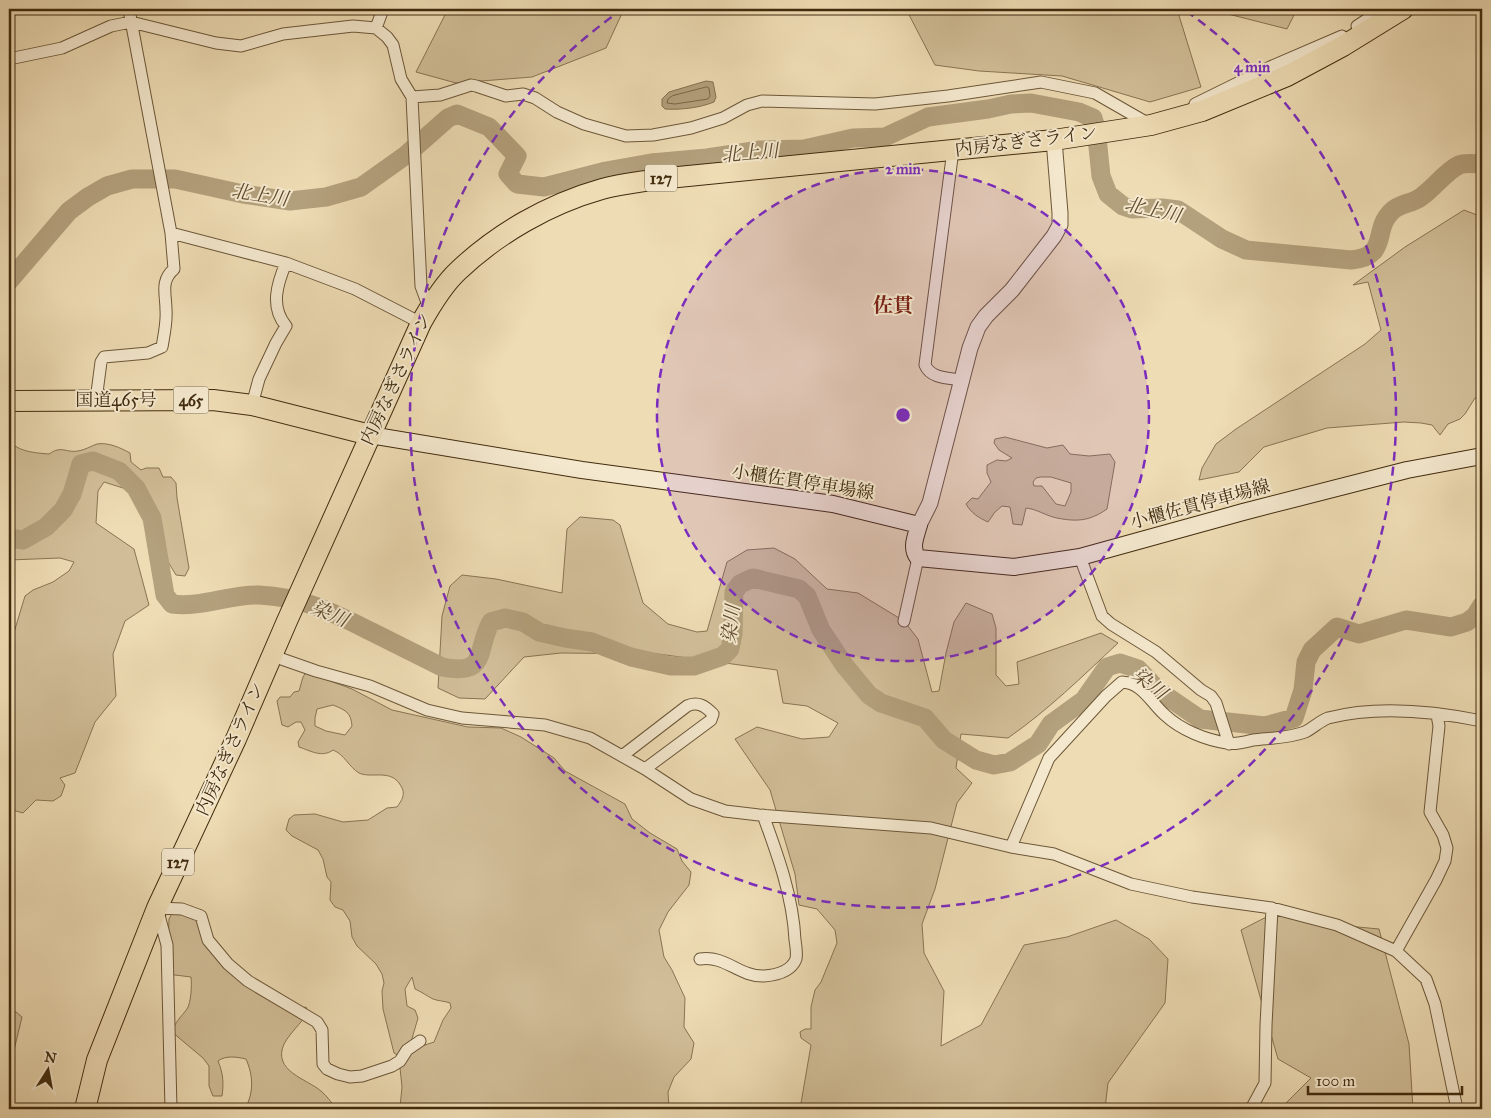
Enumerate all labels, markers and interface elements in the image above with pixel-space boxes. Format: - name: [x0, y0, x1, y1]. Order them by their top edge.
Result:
- text: 4 min: [1234, 58, 1271, 77]
- street label: 内房なぎさライン: [953, 121, 1099, 161]
- water label: 北上川: [721, 138, 781, 166]
- text: 2 min: [885, 160, 922, 178]
- road number: 127: [645, 164, 677, 192]
- water label: 北上川: [230, 179, 292, 211]
- water label: 北上川: [1123, 192, 1185, 228]
- district label: 佐貫: [873, 293, 913, 317]
- street label: 内房なぎさライン: [356, 309, 436, 449]
- road number: 465: [174, 386, 208, 414]
- street label: 国道465号: [75, 389, 157, 411]
- centre of rings: [894, 406, 912, 424]
- street label: 小櫃佐貫停車場線: [730, 460, 876, 504]
- street label: 小櫃佐貫停車場線: [1128, 475, 1272, 533]
- water label: 染川: [308, 595, 354, 632]
- water label: 染川: [717, 602, 744, 644]
- water label: 染川: [1128, 663, 1173, 705]
- street label: 内房なぎさライン: [191, 679, 269, 819]
- road number: 127: [162, 849, 194, 876]
- north arrow: [22, 1046, 72, 1096]
- text: N: [43, 1048, 58, 1067]
- scale bar: [1308, 1063, 1462, 1095]
- text: 100 m: [1316, 1072, 1356, 1090]

